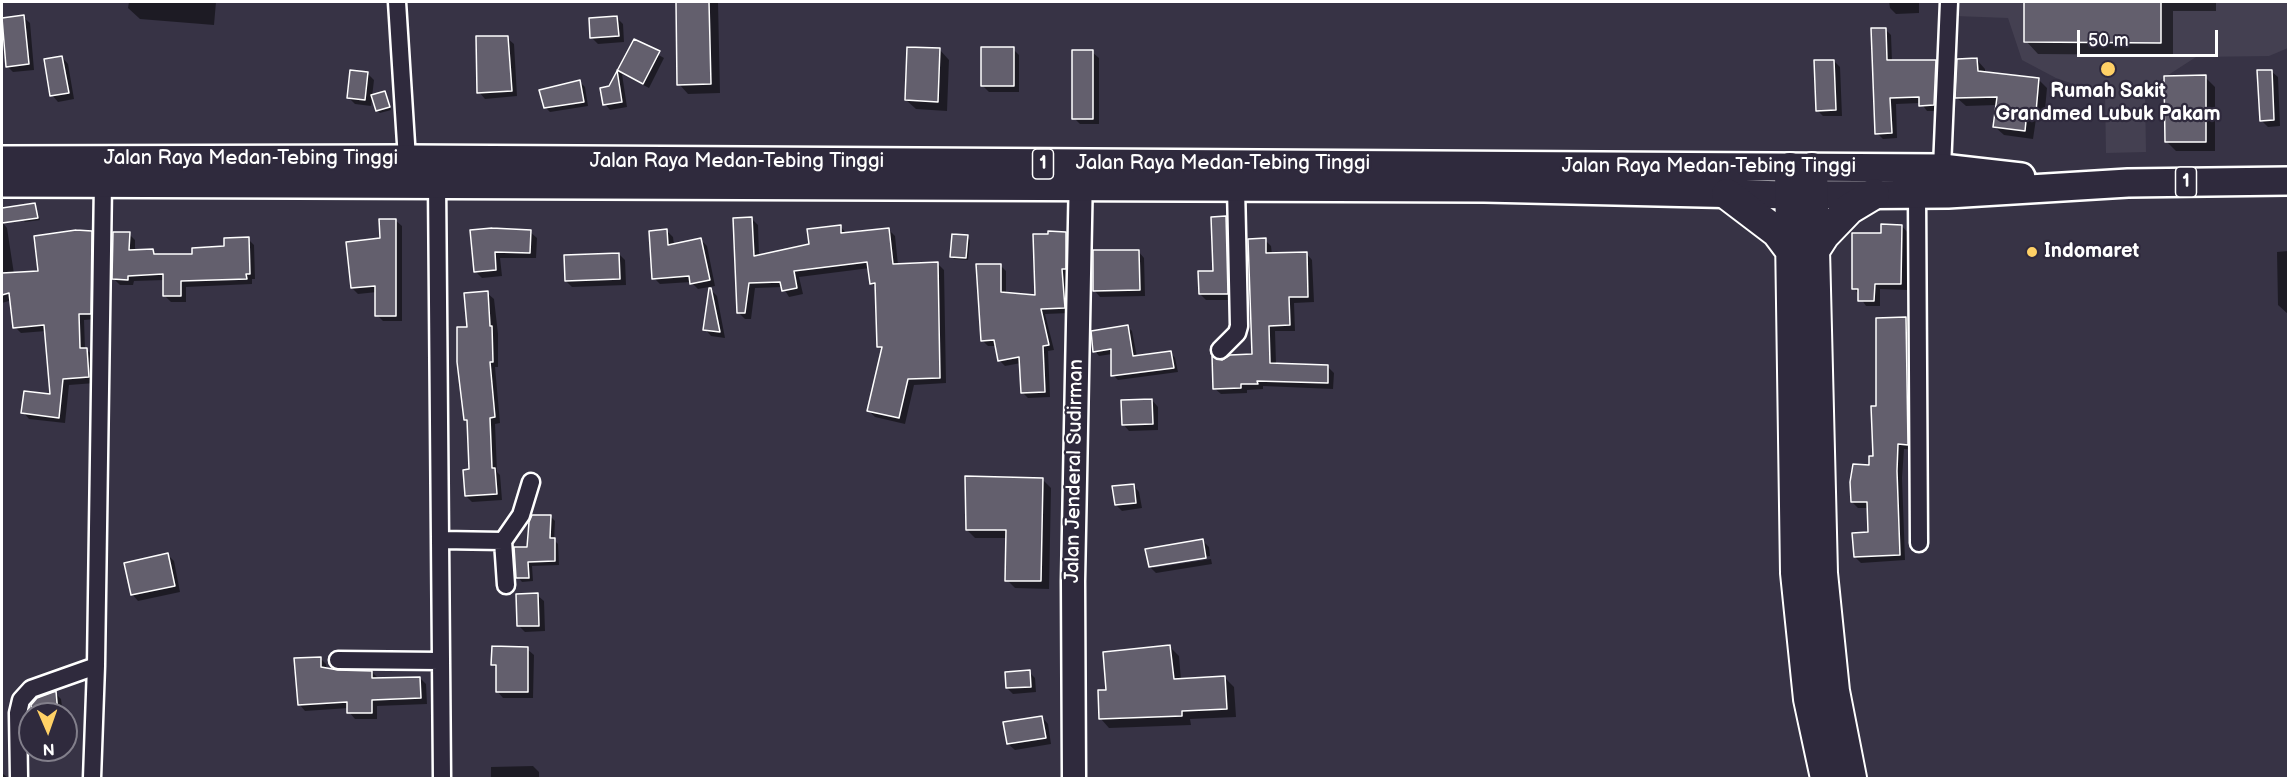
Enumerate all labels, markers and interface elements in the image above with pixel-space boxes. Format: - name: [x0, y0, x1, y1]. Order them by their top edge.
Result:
- scale bar: [2080, 18, 2221, 56]
- text: 50 m: [2088, 30, 2129, 51]
- marker: Rumah Sakit Grandmed Lubuk Pakam: [2099, 60, 2117, 78]
- place label: Rumah Sakit Grandmed Lubuk Pakam: [1995, 80, 2221, 127]
- street label: Jalan Raya Medan-Tebing Tinggi: [104, 147, 398, 171]
- road number: 1: [1032, 149, 1054, 179]
- street label: Jalan Raya Medan-Tebing Tinggi: [590, 150, 884, 174]
- street label: Jalan Raya Medan-Tebing Tinggi: [1076, 152, 1370, 176]
- street label: Jalan Raya Medan-Tebing Tinggi: [1562, 155, 1856, 179]
- road number: 1: [2176, 167, 2196, 197]
- place label: Indomaret: [2044, 240, 2139, 264]
- marker: Indomaret: [2025, 245, 2039, 259]
- street label: Jalan Jenderal Sudirman: [1061, 359, 1089, 583]
- north arrow: [18, 702, 78, 762]
- text: N: [42, 739, 55, 758]

